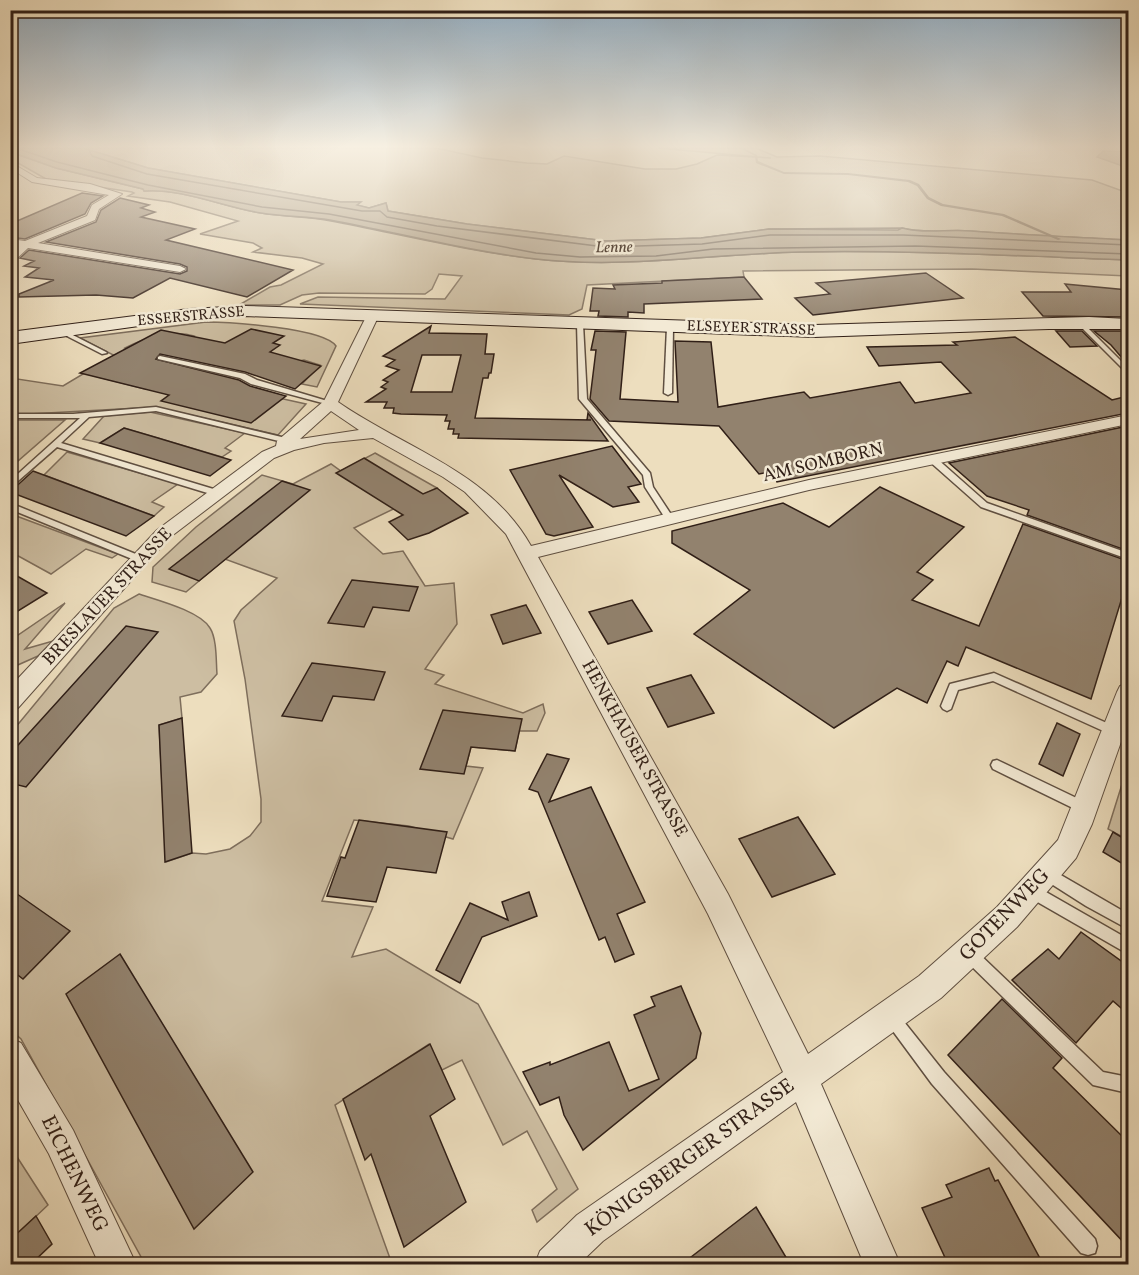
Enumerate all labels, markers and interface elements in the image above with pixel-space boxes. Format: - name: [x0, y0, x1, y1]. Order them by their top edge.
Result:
- water label: Lenne: [595, 237, 633, 259]
- street label: ESSERSTRASSE: [137, 302, 245, 332]
- street label: ELSEYER STRASSE: [686, 316, 816, 342]
- street label: AM SOMBORN: [760, 437, 886, 489]
- street label: BRESLAUER STRASSE: [37, 522, 179, 671]
- street label: HENKHAUSER STRASSE: [575, 656, 693, 842]
- street label: GOTENWEG: [953, 862, 1057, 968]
- street label: KÖNIGSBERGER STRASSE: [579, 1072, 801, 1244]
- street label: EICHENWEG: [33, 1111, 115, 1237]

